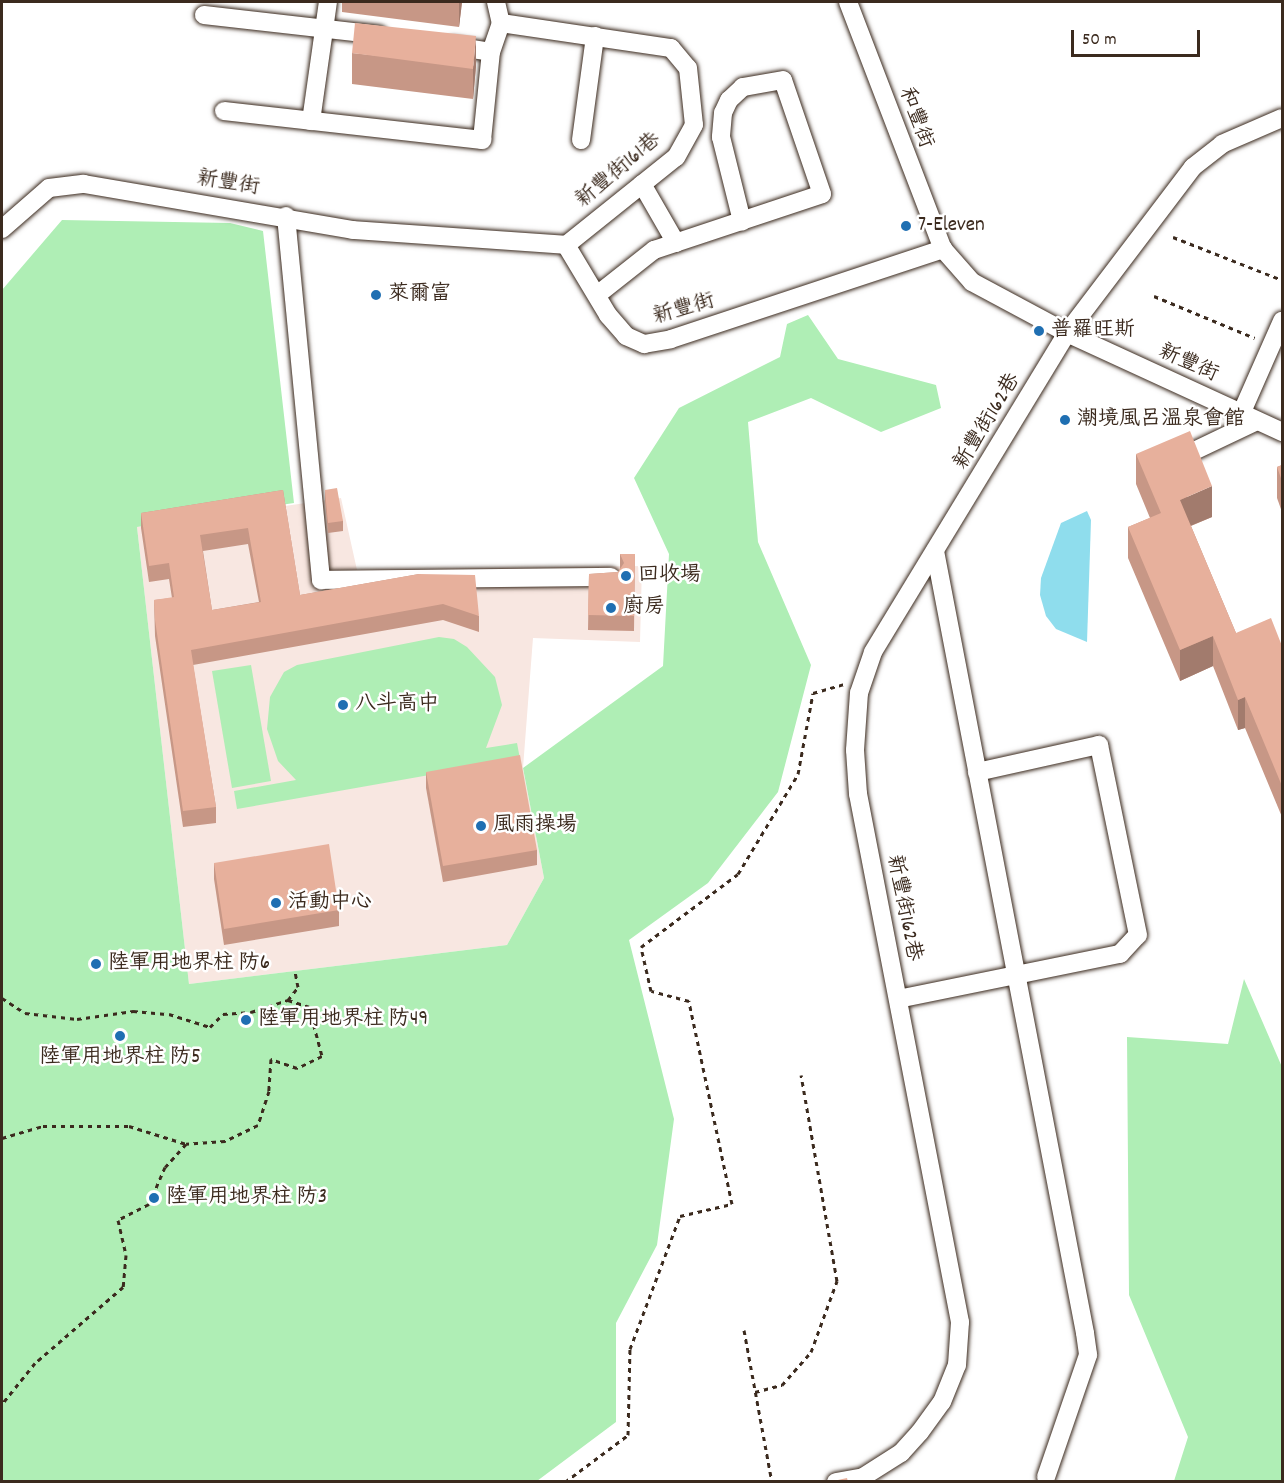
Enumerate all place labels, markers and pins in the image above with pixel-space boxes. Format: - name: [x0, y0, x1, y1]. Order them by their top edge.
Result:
- place label: 7-Eleven: [918, 213, 985, 239]
- marker: 7-Eleven: [899, 219, 913, 233]
- place label: 萊爾富: [388, 282, 451, 308]
- marker: 萊爾富: [369, 288, 383, 302]
- place label: 普羅旺斯: [1051, 318, 1135, 344]
- marker: 普羅旺斯: [1032, 324, 1046, 338]
- place label: 潮境風呂溫泉會館: [1077, 407, 1245, 433]
- marker: 潮境風呂溫泉會館: [1058, 413, 1072, 427]
- place label: 回收場: [638, 563, 701, 589]
- marker: 回收場: [619, 569, 633, 583]
- place label: 廚房: [623, 595, 665, 621]
- marker: 廚房: [604, 601, 618, 615]
- place label: 八斗高中: [355, 692, 439, 718]
- marker: 八斗高中: [336, 698, 350, 712]
- place label: 風雨操場: [493, 813, 577, 839]
- marker: 風雨操場: [474, 819, 488, 833]
- place label: 活動中心: [288, 890, 372, 916]
- marker: 活動中心: [269, 896, 283, 910]
- place label: 陸軍用地界柱 防6: [108, 951, 270, 977]
- marker: 陸軍用地界柱 防6: [89, 957, 103, 971]
- place label: 陸軍用地界柱 防49: [258, 1007, 428, 1033]
- marker: 陸軍用地界柱 防49: [239, 1013, 253, 1027]
- marker: 陸軍用地界柱 防5: [113, 1029, 127, 1043]
- place label: 陸軍用地界柱 防5: [39, 1045, 201, 1071]
- place label: 陸軍用地界柱 防3: [166, 1185, 327, 1211]
- marker: 陸軍用地界柱 防3: [147, 1191, 161, 1205]

